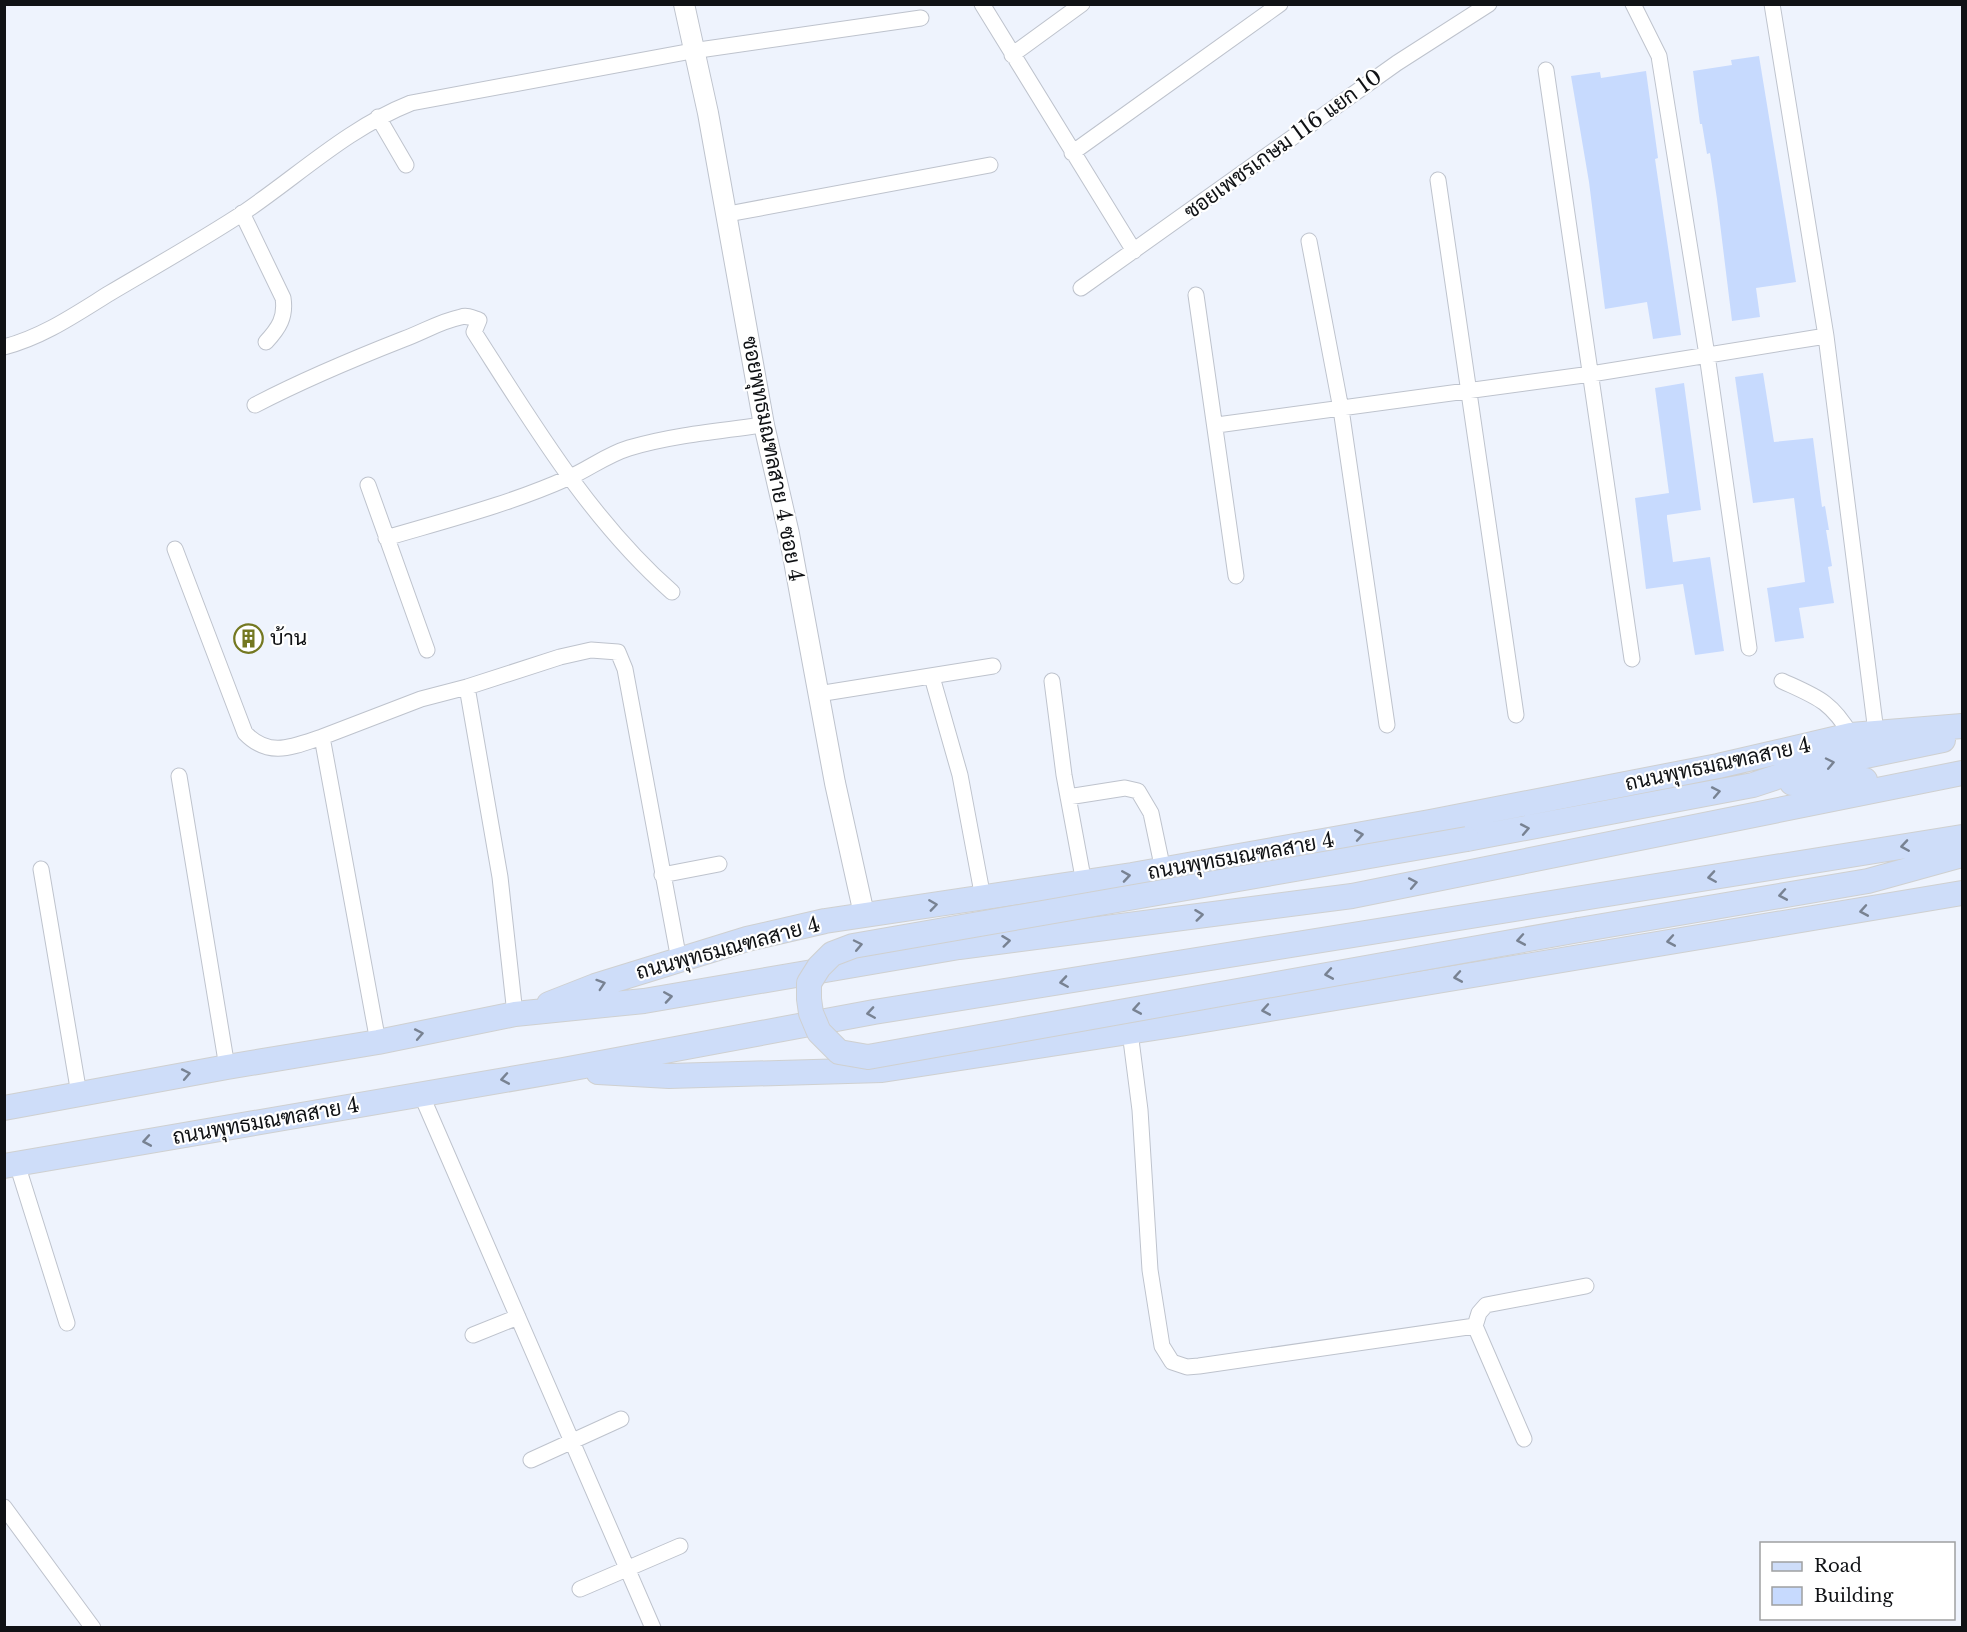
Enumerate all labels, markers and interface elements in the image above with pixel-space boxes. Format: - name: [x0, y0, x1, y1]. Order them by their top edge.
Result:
- street label: ซอยเพชรเกษม 116 แยก 10: [1179, 63, 1387, 225]
- street label: ซอยพุทธมณฑลสาย 4 ซอย 4: [735, 334, 810, 584]
- building icon: บ้าน: [233, 622, 265, 654]
- place label: บ้าน: [270, 625, 307, 651]
- street label: ถนนพุทธมณฑลสาย 4: [1623, 732, 1814, 797]
- one-way arrow: [1824, 757, 1834, 770]
- one-way arrow: [1711, 786, 1721, 799]
- one-way arrow: [1520, 823, 1529, 835]
- street label: ถนนพุทธมณฑลสาย 4: [1146, 827, 1337, 886]
- one-way arrow: [1354, 829, 1364, 842]
- one-way arrow: [1900, 839, 1910, 852]
- one-way arrow: [1121, 871, 1131, 883]
- one-way arrow: [1708, 871, 1717, 883]
- one-way arrow: [1407, 877, 1417, 890]
- one-way arrow: [1778, 889, 1787, 901]
- one-way arrow: [928, 899, 938, 911]
- one-way arrow: [1859, 904, 1868, 916]
- one-way arrow: [1194, 910, 1204, 922]
- street label: ถนนพุทธมณฑลสาย 4: [633, 911, 823, 986]
- one-way arrow: [1516, 933, 1526, 946]
- one-way arrow: [1001, 935, 1010, 947]
- one-way arrow: [1666, 935, 1676, 947]
- one-way arrow: [853, 940, 863, 953]
- one-way arrow: [1324, 968, 1334, 980]
- one-way arrow: [1453, 970, 1463, 983]
- one-way arrow: [1059, 975, 1069, 988]
- one-way arrow: [595, 979, 606, 992]
- one-way arrow: [663, 991, 673, 1004]
- one-way arrow: [1132, 1002, 1142, 1015]
- one-way arrow: [1261, 1003, 1270, 1015]
- one-way arrow: [866, 1006, 876, 1018]
- one-way arrow: [414, 1028, 424, 1041]
- one-way arrow: [181, 1068, 191, 1081]
- one-way arrow: [500, 1072, 510, 1085]
- street label: ถนนพุทธมณฑลสาย 4: [171, 1092, 362, 1151]
- one-way arrow: [143, 1135, 152, 1147]
- legend: [1760, 1542, 1955, 1620]
- text: Road: [1814, 1555, 1862, 1577]
- text: Building: [1814, 1585, 1893, 1607]

